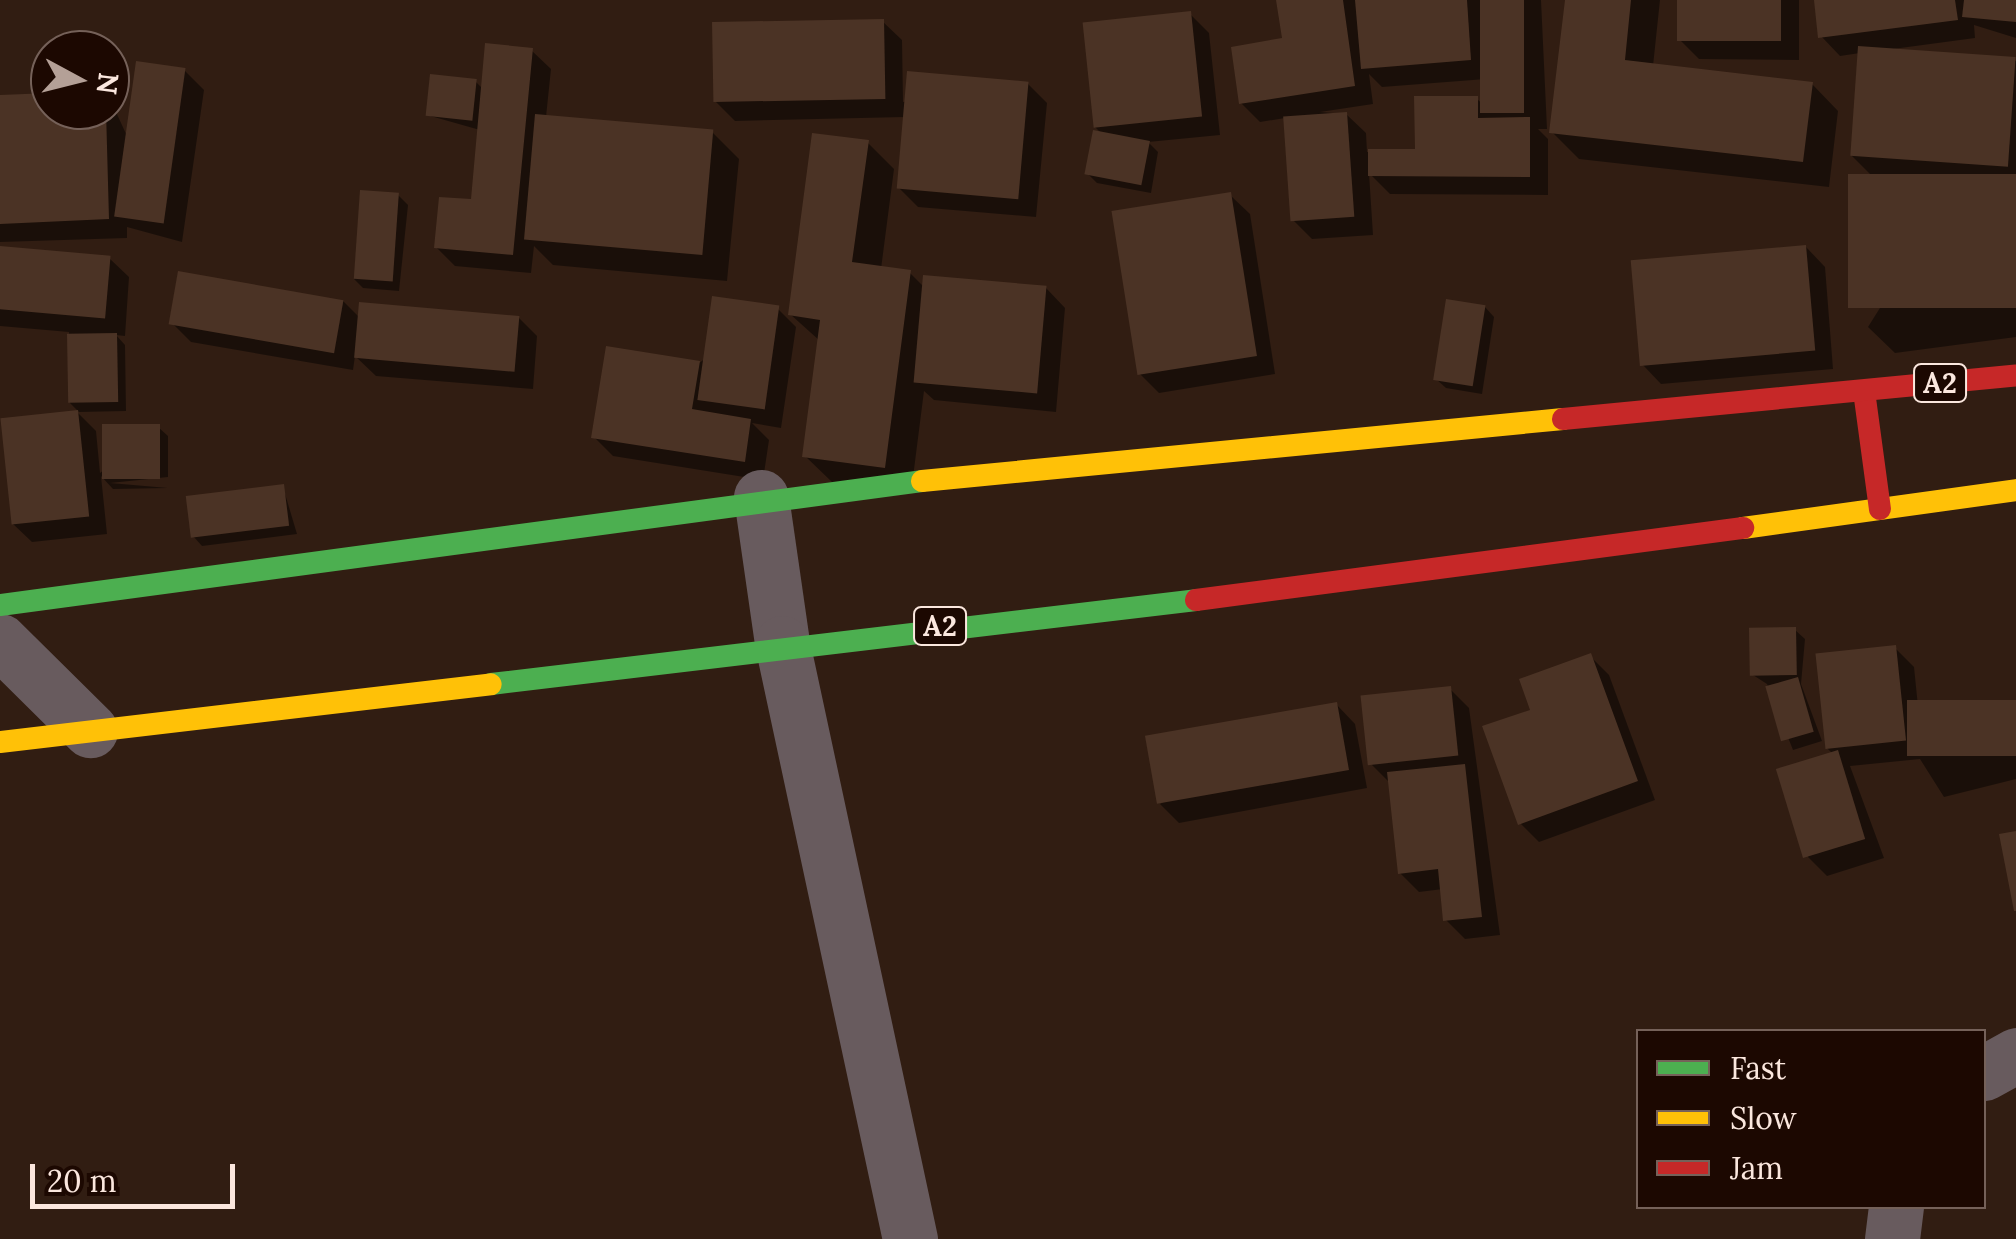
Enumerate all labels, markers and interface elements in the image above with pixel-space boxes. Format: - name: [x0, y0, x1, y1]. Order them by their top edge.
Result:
- north arrow: [30, 30, 130, 130]
- text: N: [89, 70, 127, 96]
- road number: A2: [1912, 360, 1968, 406]
- road number: A2: [912, 603, 968, 649]
- legend: [1636, 1029, 1986, 1209]
- text: Fast: [1730, 1049, 1786, 1087]
- text: Slow: [1730, 1099, 1796, 1137]
- scale bar: [35, 1144, 240, 1206]
- text: Jam: [1730, 1149, 1783, 1187]
- text: 20 m: [47, 1162, 116, 1200]

